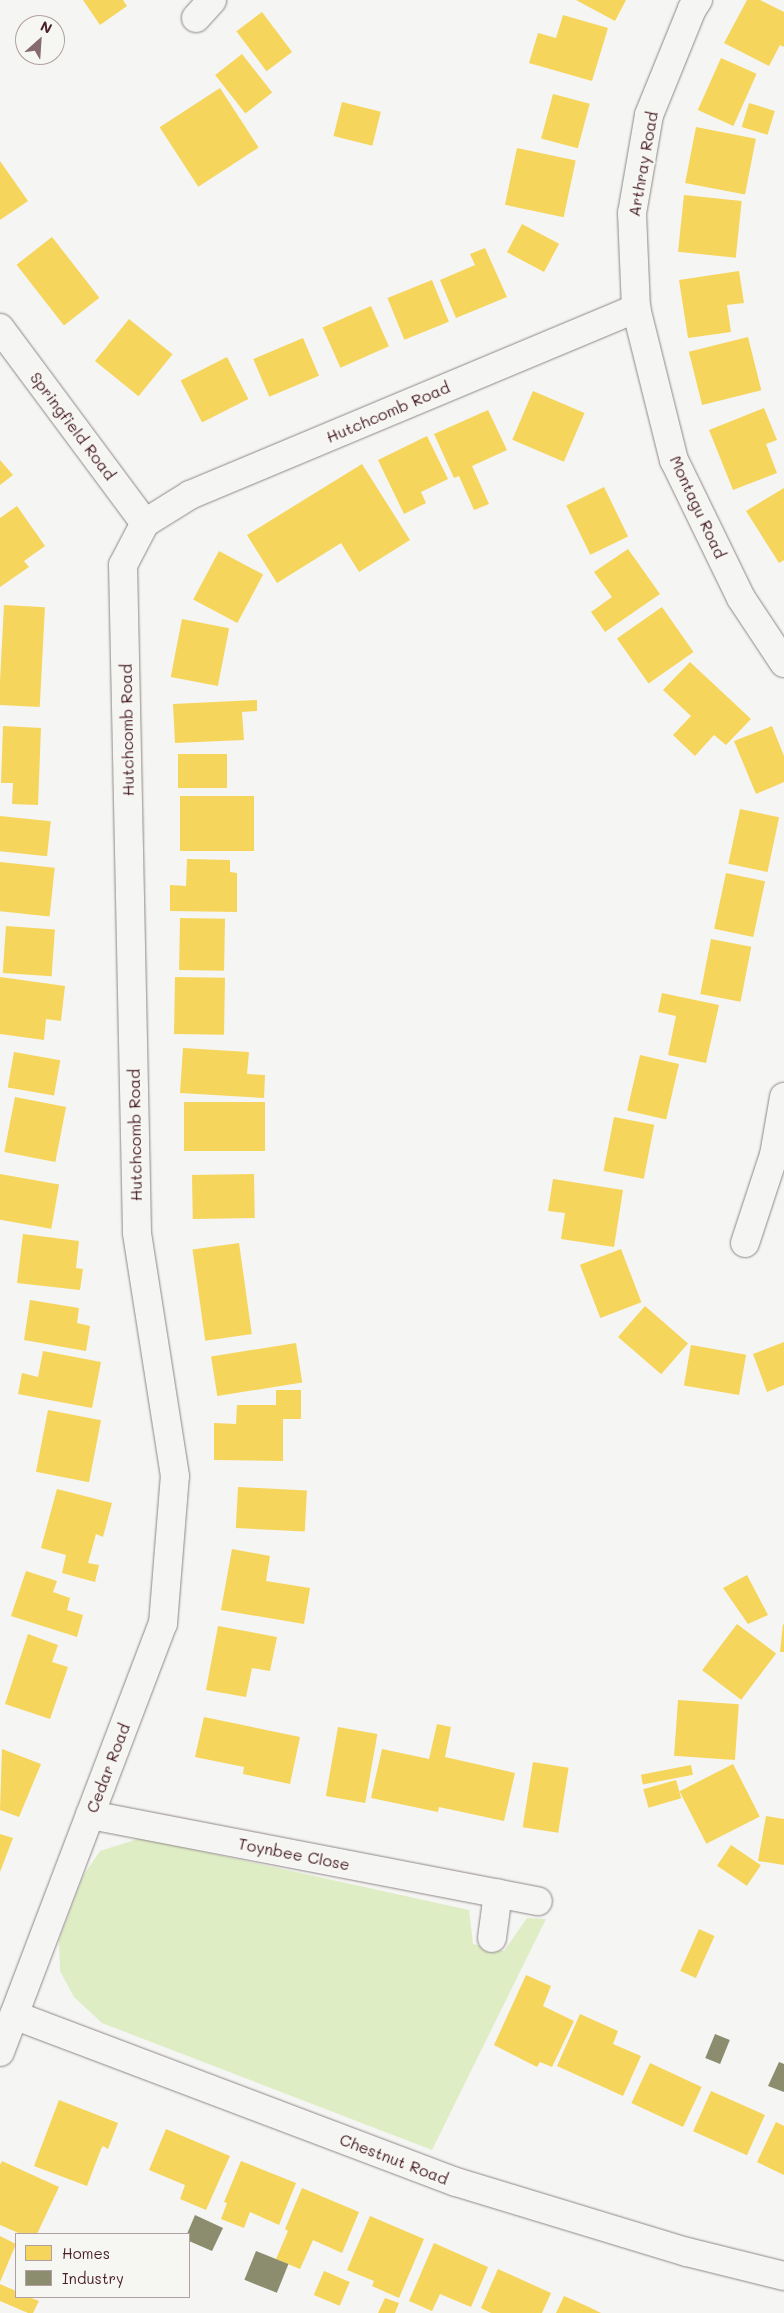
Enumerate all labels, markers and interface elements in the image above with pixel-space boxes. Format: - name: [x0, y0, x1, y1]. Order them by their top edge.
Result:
- north arrow: [15, 15, 65, 65]
- text: N: [37, 16, 55, 38]
- street label: Arthray Road: [624, 110, 662, 218]
- street label: Springfield Road: [26, 368, 120, 484]
- street label: Hutchcomb Road: [323, 377, 453, 447]
- street label: Montagu Road: [666, 453, 730, 561]
- street label: Hutchcomb Road: [116, 664, 138, 796]
- street label: Hutchcomb Road: [124, 1069, 146, 1201]
- street label: Cedar Road: [82, 1720, 134, 1816]
- street label: Toynbee Close: [237, 1834, 351, 1874]
- street label: Chestnut Road: [337, 2129, 451, 2189]
- legend: [15, 2233, 190, 2298]
- text: Homes: [62, 2243, 110, 2263]
- text: Industry: [62, 2268, 124, 2288]

